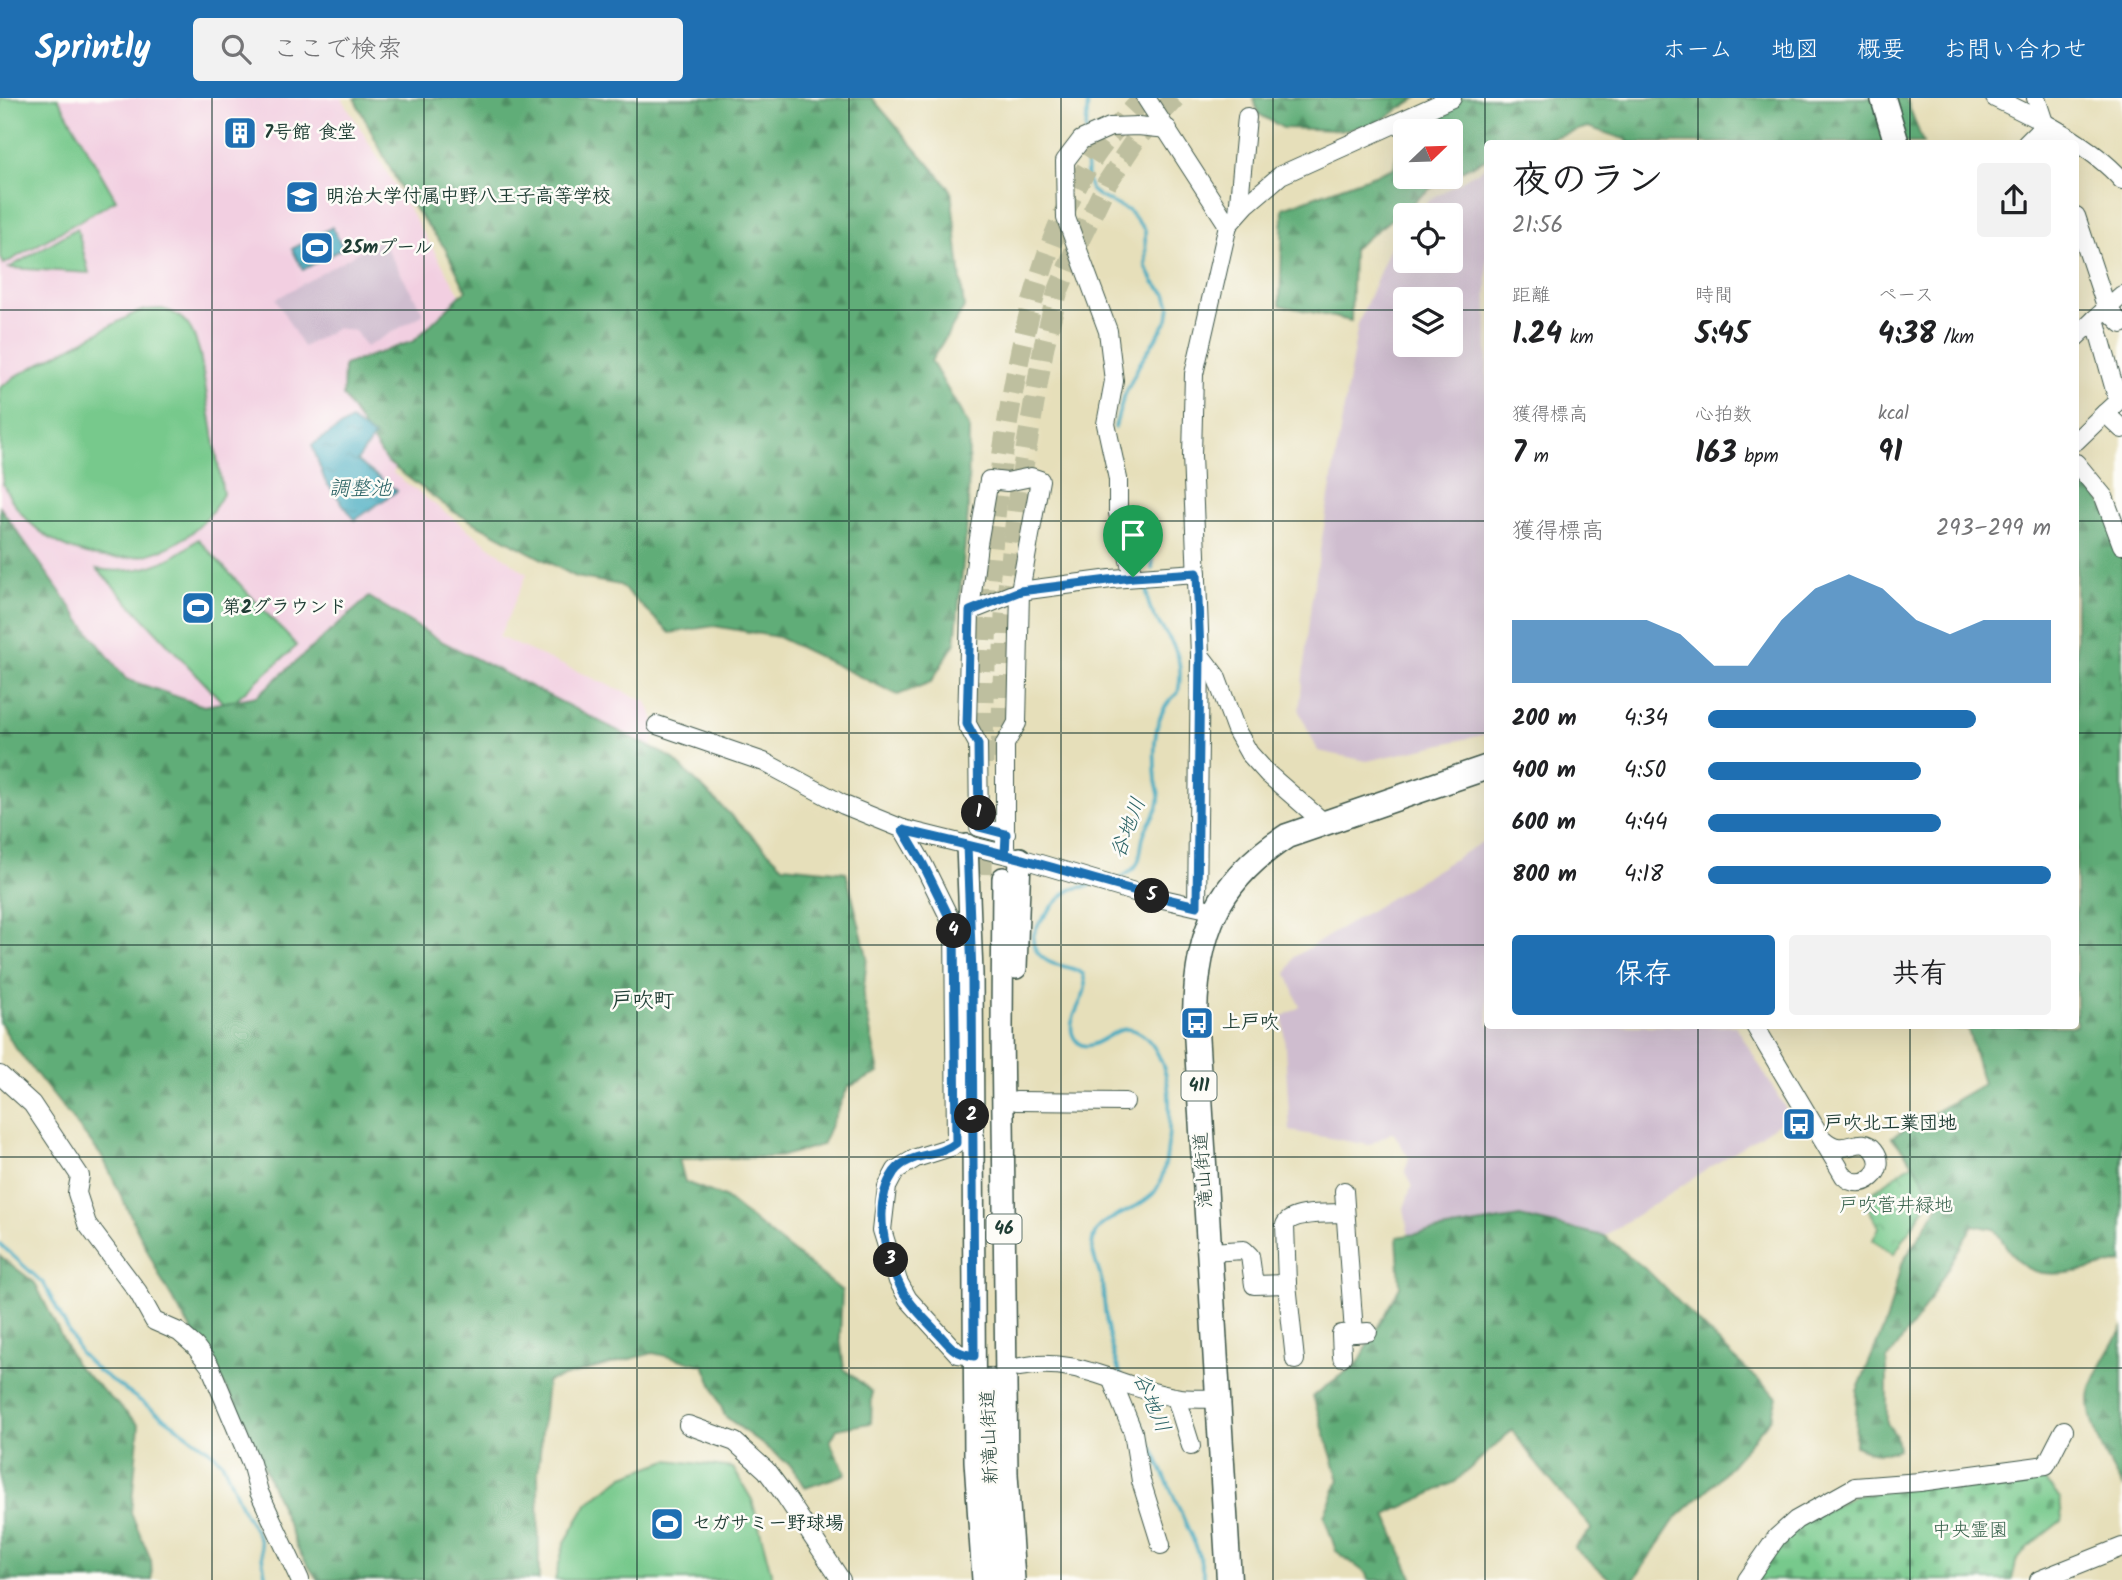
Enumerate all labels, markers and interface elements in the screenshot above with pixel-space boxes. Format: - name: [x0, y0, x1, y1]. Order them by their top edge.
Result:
- search box: [193, 18, 683, 81]
- text: Sprintly: [35, 23, 151, 76]
- text: ここで検索: [273, 29, 403, 71]
- icon: search: [217, 30, 255, 68]
- text: ホーム: [1662, 31, 1733, 70]
- text: 地図: [1771, 31, 1819, 70]
- text: 概要: [1857, 31, 1905, 70]
- text: お問い合わせ: [1943, 31, 2087, 70]
- building icon: 7号館 食堂: [221, 114, 259, 152]
- place label: 7号館 食堂: [264, 118, 356, 148]
- north arrow: [1393, 119, 1463, 189]
- map controls: [1393, 119, 1463, 357]
- text: 夜のラン: [1512, 152, 1664, 212]
- button: share: [1977, 163, 2051, 237]
- school or university icon: 明治大学付属中野八王子高等学校: [283, 178, 321, 216]
- place label: 明治大学付属中野八王子高等学校: [326, 182, 611, 212]
- button: locate: [1393, 203, 1463, 273]
- text: 21:56: [1512, 208, 1563, 244]
- sports icon: 25mプール: [298, 229, 336, 267]
- place label: 25mプール: [342, 233, 433, 263]
- text: 距離: [1512, 281, 1550, 311]
- text: 時間: [1695, 281, 1733, 311]
- text: ペース: [1878, 281, 1934, 311]
- button: layers: [1393, 287, 1463, 357]
- text: 1.24: [1512, 311, 1562, 359]
- text: 5:45: [1695, 311, 1749, 359]
- text: 4:38: [1878, 311, 1936, 359]
- text: km: [1562, 323, 1594, 353]
- text: /km: [1936, 323, 1974, 353]
- text: kcal: [1878, 399, 1909, 429]
- text: 獲得標高: [1512, 400, 1588, 430]
- text: 心拍数: [1695, 400, 1752, 430]
- text: 91: [1878, 429, 1902, 477]
- text: 7: [1512, 430, 1526, 478]
- text: 163: [1695, 430, 1737, 478]
- text: m: [1526, 442, 1549, 472]
- text: bpm: [1737, 442, 1779, 472]
- water label: 調整池: [329, 473, 392, 506]
- pin: [1103, 505, 1163, 577]
- text: 293–299 m: [1936, 511, 2051, 547]
- text: 獲得標高: [1512, 514, 1604, 550]
- icon: arrive: [1114, 516, 1152, 554]
- sports icon: 第2グラウンド: [179, 589, 217, 627]
- place label: 第2グラウンド: [222, 593, 347, 623]
- text: 200 m: [1512, 701, 1577, 737]
- text: 4:34: [1624, 701, 1668, 737]
- text: 400 m: [1512, 753, 1576, 789]
- text: 4:50: [1624, 753, 1666, 789]
- water label: 谷地川: [1102, 793, 1156, 863]
- pin: 1: [962, 796, 996, 830]
- text: 1: [976, 797, 981, 827]
- text: 600 m: [1512, 805, 1576, 841]
- text: 4:44: [1624, 805, 1668, 841]
- text: 800 m: [1512, 857, 1577, 893]
- text: 4:18: [1624, 857, 1663, 893]
- pin: 5: [1134, 878, 1170, 914]
- text: 5: [1147, 880, 1156, 910]
- pin: 4: [936, 914, 972, 948]
- text: 4: [948, 915, 959, 945]
- button: 保存: [1512, 935, 1775, 1015]
- button: 共有: [1789, 935, 2051, 1015]
- district label: 戸吹町: [612, 985, 675, 1018]
- bus stop icon: 上戸吹: [1178, 1004, 1216, 1042]
- place label: 上戸吹: [1222, 1008, 1279, 1038]
- road number: 411: [1182, 1071, 1216, 1100]
- pin: 2: [954, 1098, 990, 1134]
- text: 2: [966, 1100, 977, 1130]
- bus stop icon: 戸吹北工業団地: [1780, 1105, 1818, 1143]
- place label: 戸吹北工業団地: [1824, 1109, 1957, 1139]
- street label: 滝山街道: [1186, 1131, 1222, 1209]
- park label: 戸吹菅井緑地: [1839, 1191, 1953, 1221]
- road number: 46: [986, 1214, 1021, 1244]
- pin: 3: [874, 1242, 908, 1278]
- text: 3: [885, 1244, 896, 1274]
- water label: 谷地川: [1124, 1368, 1178, 1438]
- street label: 新滝山街道: [973, 1389, 1007, 1485]
- sports icon: セガサミー野球場: [648, 1505, 686, 1543]
- place label: セガサミー野球場: [692, 1509, 844, 1539]
- park label: 中央霊園: [1932, 1516, 2008, 1546]

